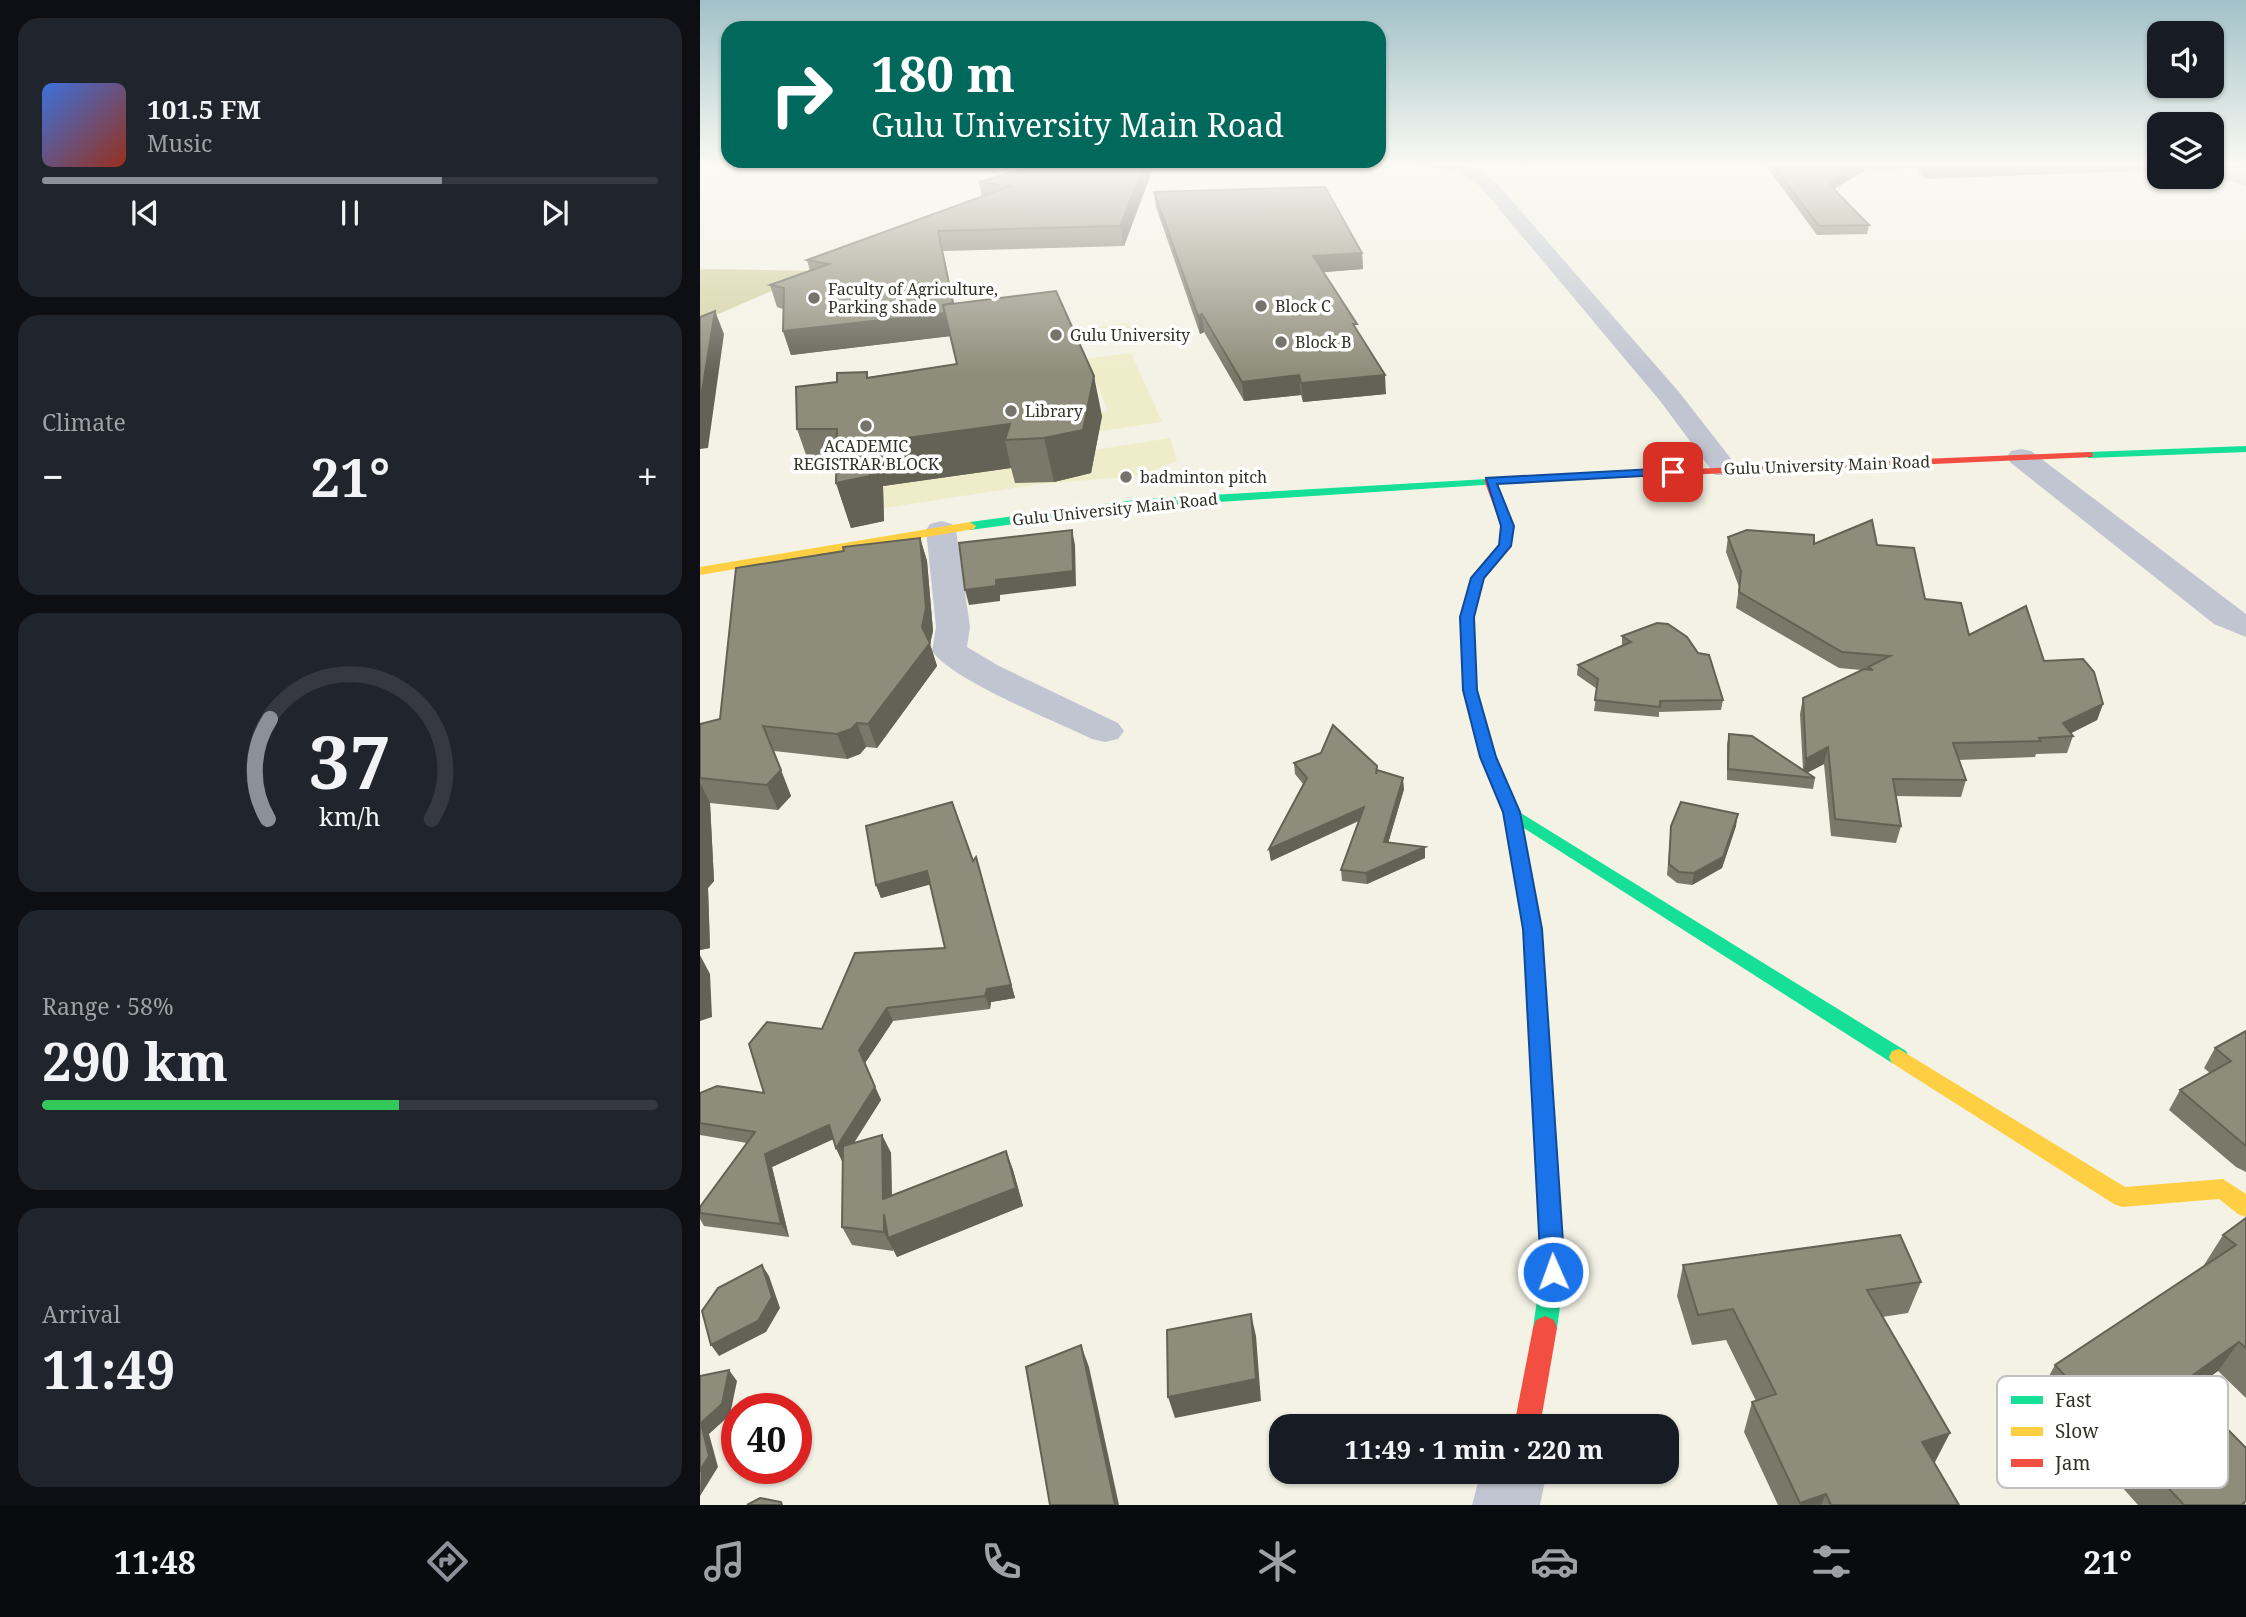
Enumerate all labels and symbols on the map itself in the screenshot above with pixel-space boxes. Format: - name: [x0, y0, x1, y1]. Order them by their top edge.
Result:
- place label: Faculty of Agriculture, Parking shade: [828, 278, 998, 318]
- marker: Faculty of Agriculture, Parking shade: [806, 290, 822, 306]
- place label: Block C: [1275, 295, 1331, 317]
- marker: Block C: [1253, 298, 1269, 314]
- place label: Gulu University: [1070, 324, 1191, 346]
- marker: Gulu University: [1048, 327, 1064, 343]
- place label: Block B: [1295, 331, 1352, 353]
- marker: Block B: [1273, 334, 1289, 350]
- place label: Library: [1025, 400, 1084, 422]
- marker: Library: [1003, 403, 1019, 419]
- marker: ACADEMIC REGISTRAR BLOCK: [858, 418, 874, 434]
- place label: ACADEMIC REGISTRAR BLOCK: [793, 435, 940, 475]
- pin: [1643, 442, 1703, 502]
- street label: Gulu University Main Road: [1723, 450, 1931, 480]
- place label: badminton pitch: [1140, 466, 1267, 488]
- marker: badminton pitch: [1118, 469, 1134, 485]
- street label: Gulu University Main Road: [1011, 487, 1219, 531]
- position arrow: [1516, 1235, 1590, 1309]
- legend: [1997, 1376, 2228, 1488]
- text: Fast: [2055, 1387, 2092, 1413]
- speed limit sign: 40: [721, 1393, 812, 1484]
- text: Slow: [2055, 1418, 2099, 1444]
- text: Jam: [2054, 1450, 2090, 1476]

